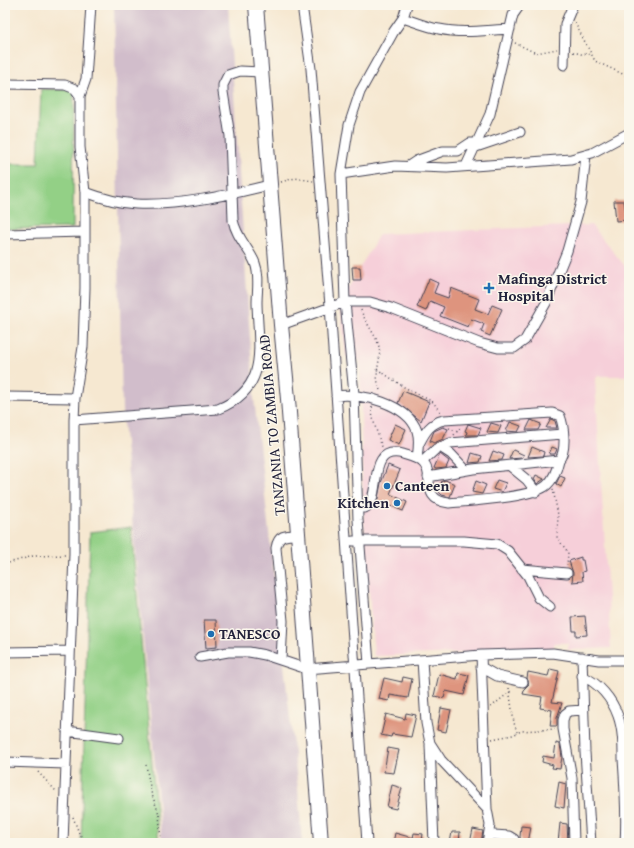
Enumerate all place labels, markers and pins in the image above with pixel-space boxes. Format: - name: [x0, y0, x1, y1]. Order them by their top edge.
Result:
- place label: Mafinga District Hospital: [498, 268, 607, 306]
- marker: Mafinga District Hospital: [483, 282, 495, 294]
- place label: Canteen: [395, 475, 449, 496]
- marker: Canteen: [382, 481, 392, 491]
- place label: Kitchen: [337, 492, 389, 513]
- marker: Kitchen: [392, 498, 402, 508]
- place label: TANESCO: [219, 623, 280, 644]
- marker: TANESCO: [206, 629, 216, 639]

